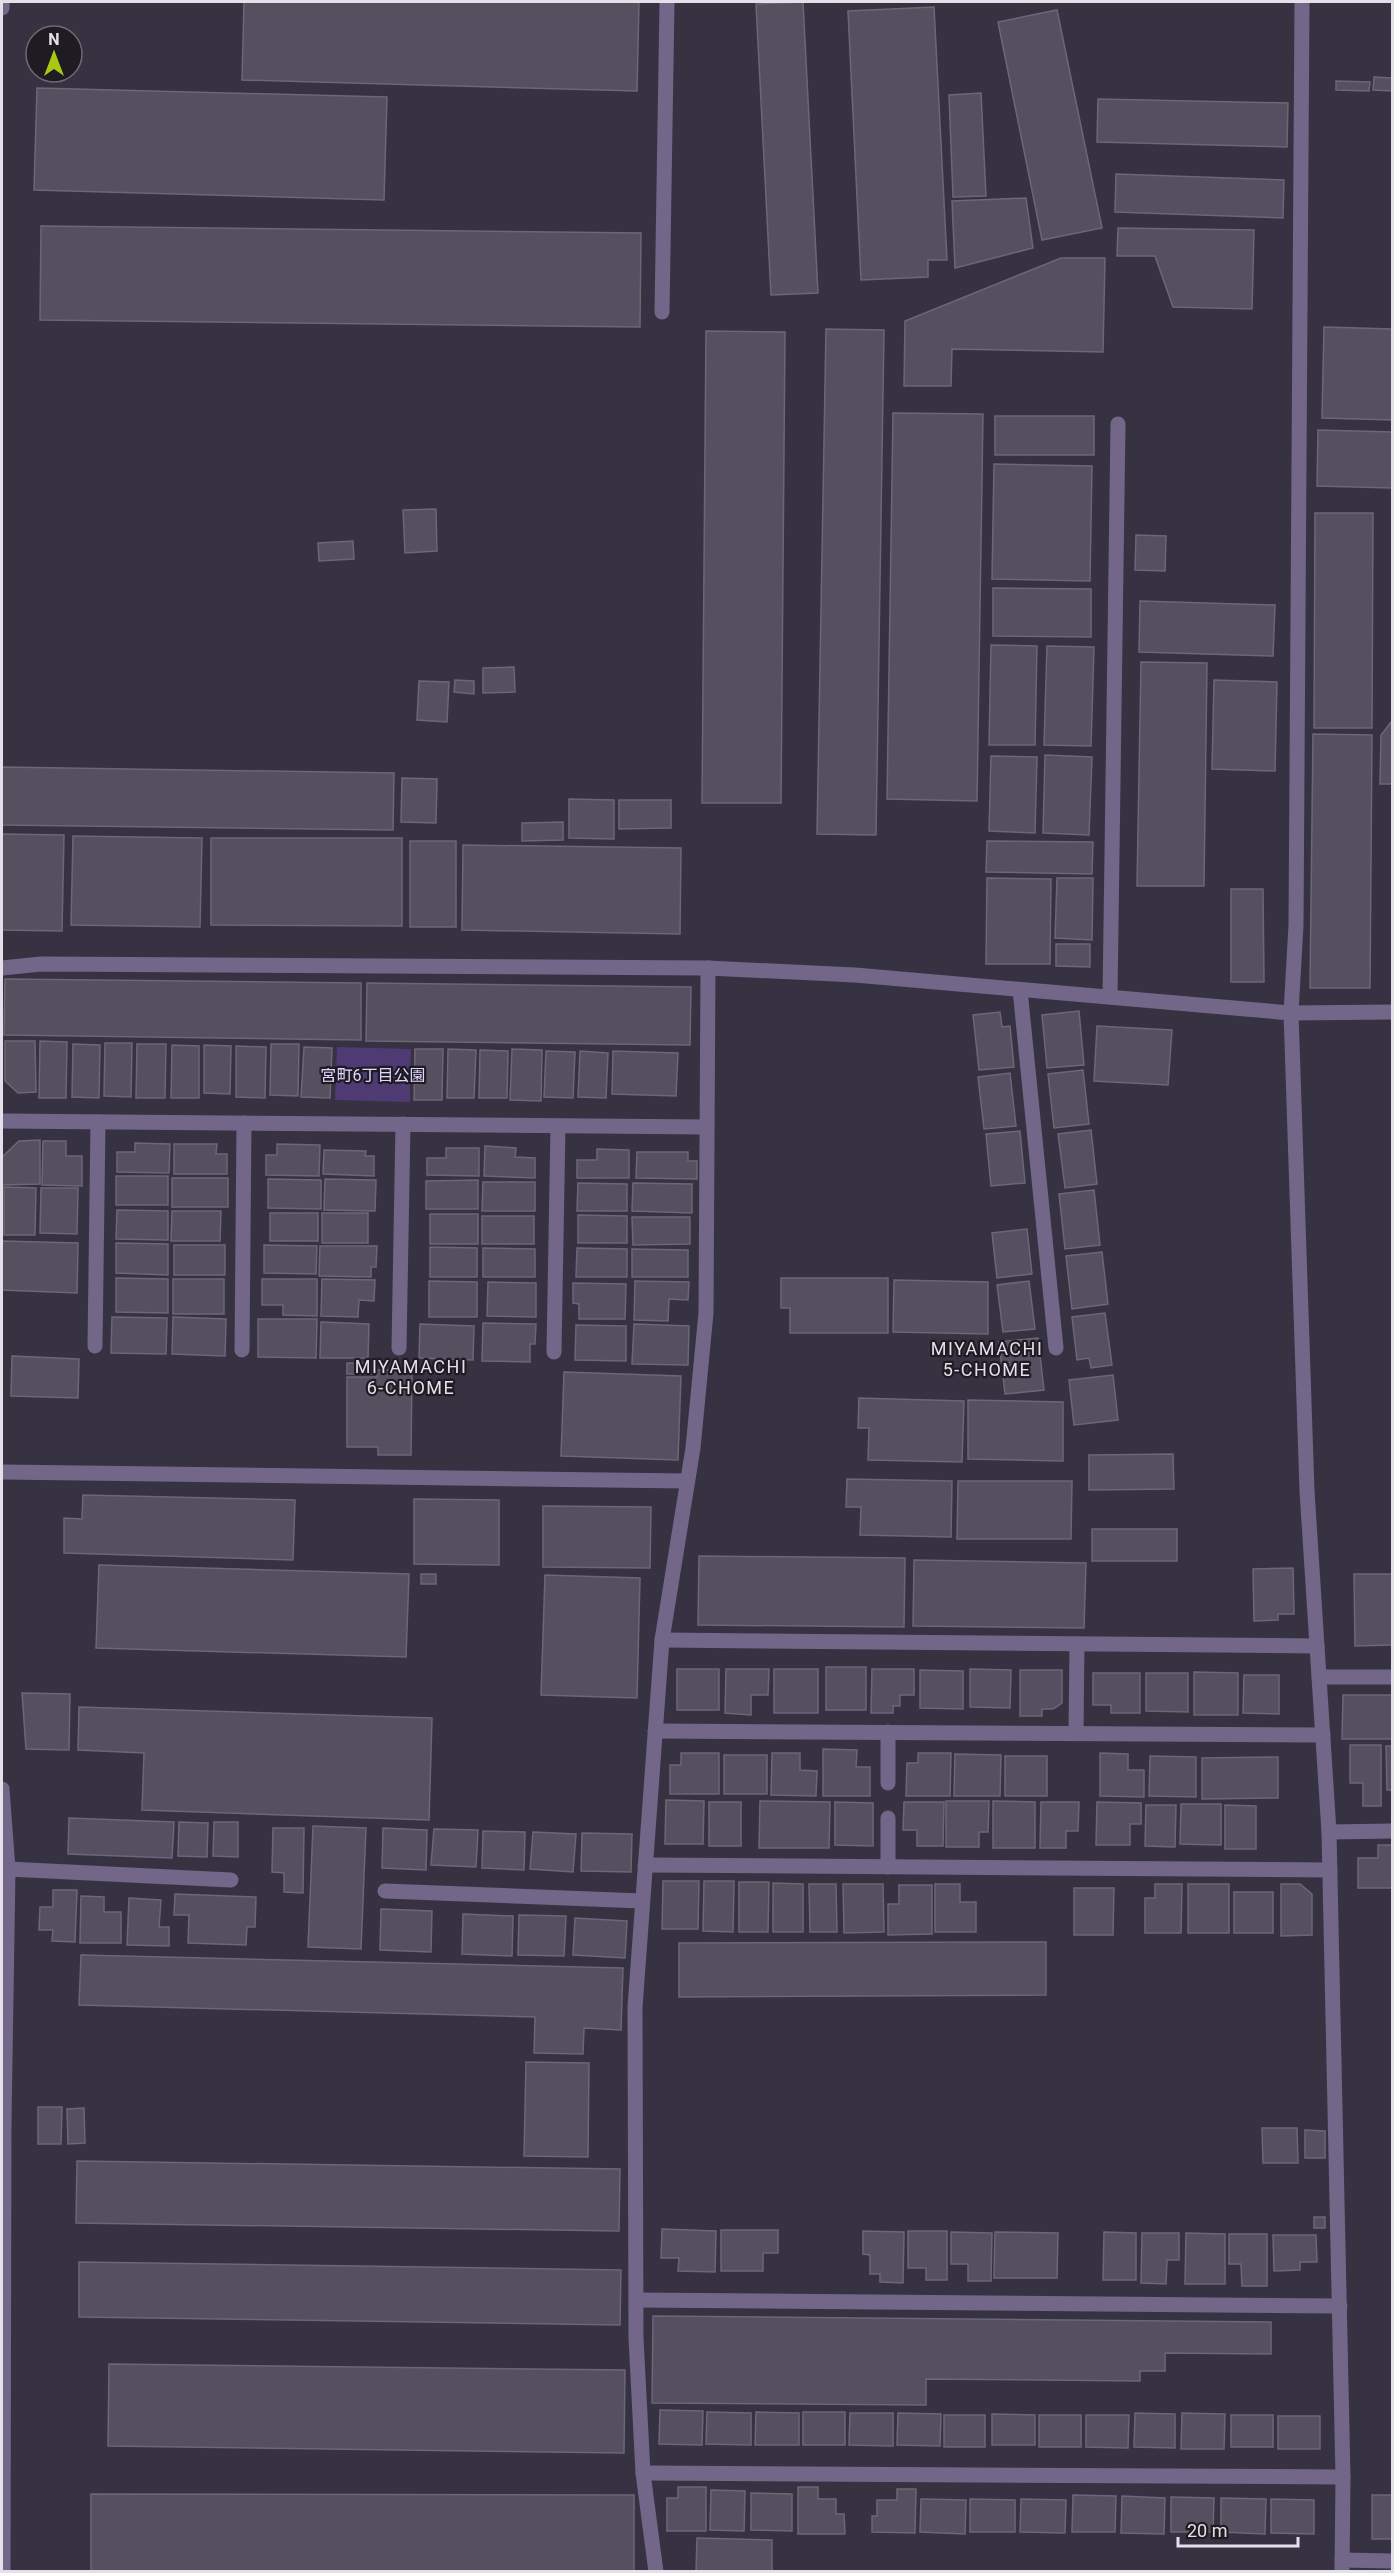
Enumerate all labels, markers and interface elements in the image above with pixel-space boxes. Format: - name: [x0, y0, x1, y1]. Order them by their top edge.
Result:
- north arrow: [24, 24, 84, 84]
- text: N: [48, 30, 60, 49]
- park label: 宮町6丁目公園: [321, 1066, 426, 1085]
- district label: MIYAMACHI 5-CHOME: [931, 1338, 1043, 1380]
- district label: MIYAMACHI 6-CHOME: [355, 1356, 467, 1398]
- scale bar: [1178, 2510, 1298, 2548]
- text: 20 m: [1187, 2520, 1227, 2541]

